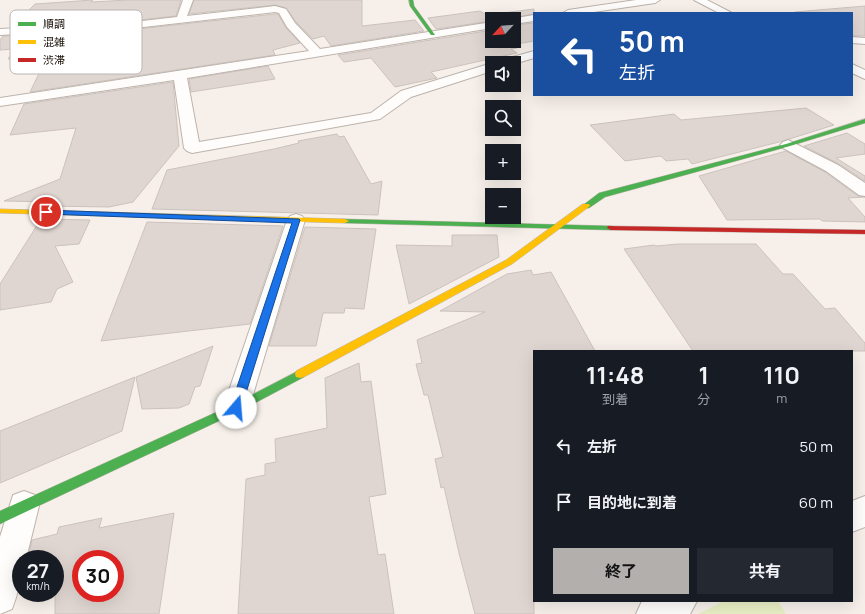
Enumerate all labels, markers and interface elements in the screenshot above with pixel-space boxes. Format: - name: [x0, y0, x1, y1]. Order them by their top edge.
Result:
- legend: [10, 10, 142, 74]
- north arrow: [485, 12, 521, 48]
- map controls: [485, 12, 521, 224]
- text: 順調: [43, 16, 65, 31]
- text: 50 m: [619, 22, 685, 60]
- icon: left: [553, 28, 605, 80]
- text: 混雑: [43, 34, 65, 49]
- text: 渋滞: [43, 52, 65, 67]
- button: sound: [485, 56, 521, 92]
- text: 左折: [619, 60, 655, 84]
- button: search: [485, 100, 521, 136]
- button: +: [485, 144, 521, 180]
- button: −: [485, 188, 521, 224]
- pin: [29, 195, 63, 229]
- icon: arrive: [35, 201, 57, 223]
- text: 11:48: [586, 358, 644, 391]
- text: 1: [699, 358, 709, 391]
- text: 110: [763, 358, 800, 391]
- position arrow: [215, 387, 257, 429]
- text: m: [776, 389, 787, 407]
- text: 到着: [602, 390, 628, 408]
- text: 分: [697, 390, 710, 408]
- icon: left: [553, 435, 575, 457]
- text: 左折: [587, 436, 617, 457]
- text: 50 m: [799, 436, 833, 457]
- icon: arrive: [553, 491, 575, 513]
- text: 目的地に到着: [587, 492, 677, 513]
- text: 60 m: [799, 492, 833, 513]
- button: 終了: [553, 548, 689, 594]
- button: 共有: [697, 548, 833, 594]
- speed limit sign: 30: [72, 550, 124, 602]
- text: 27: [27, 557, 49, 584]
- text: km/h: [26, 579, 50, 593]

